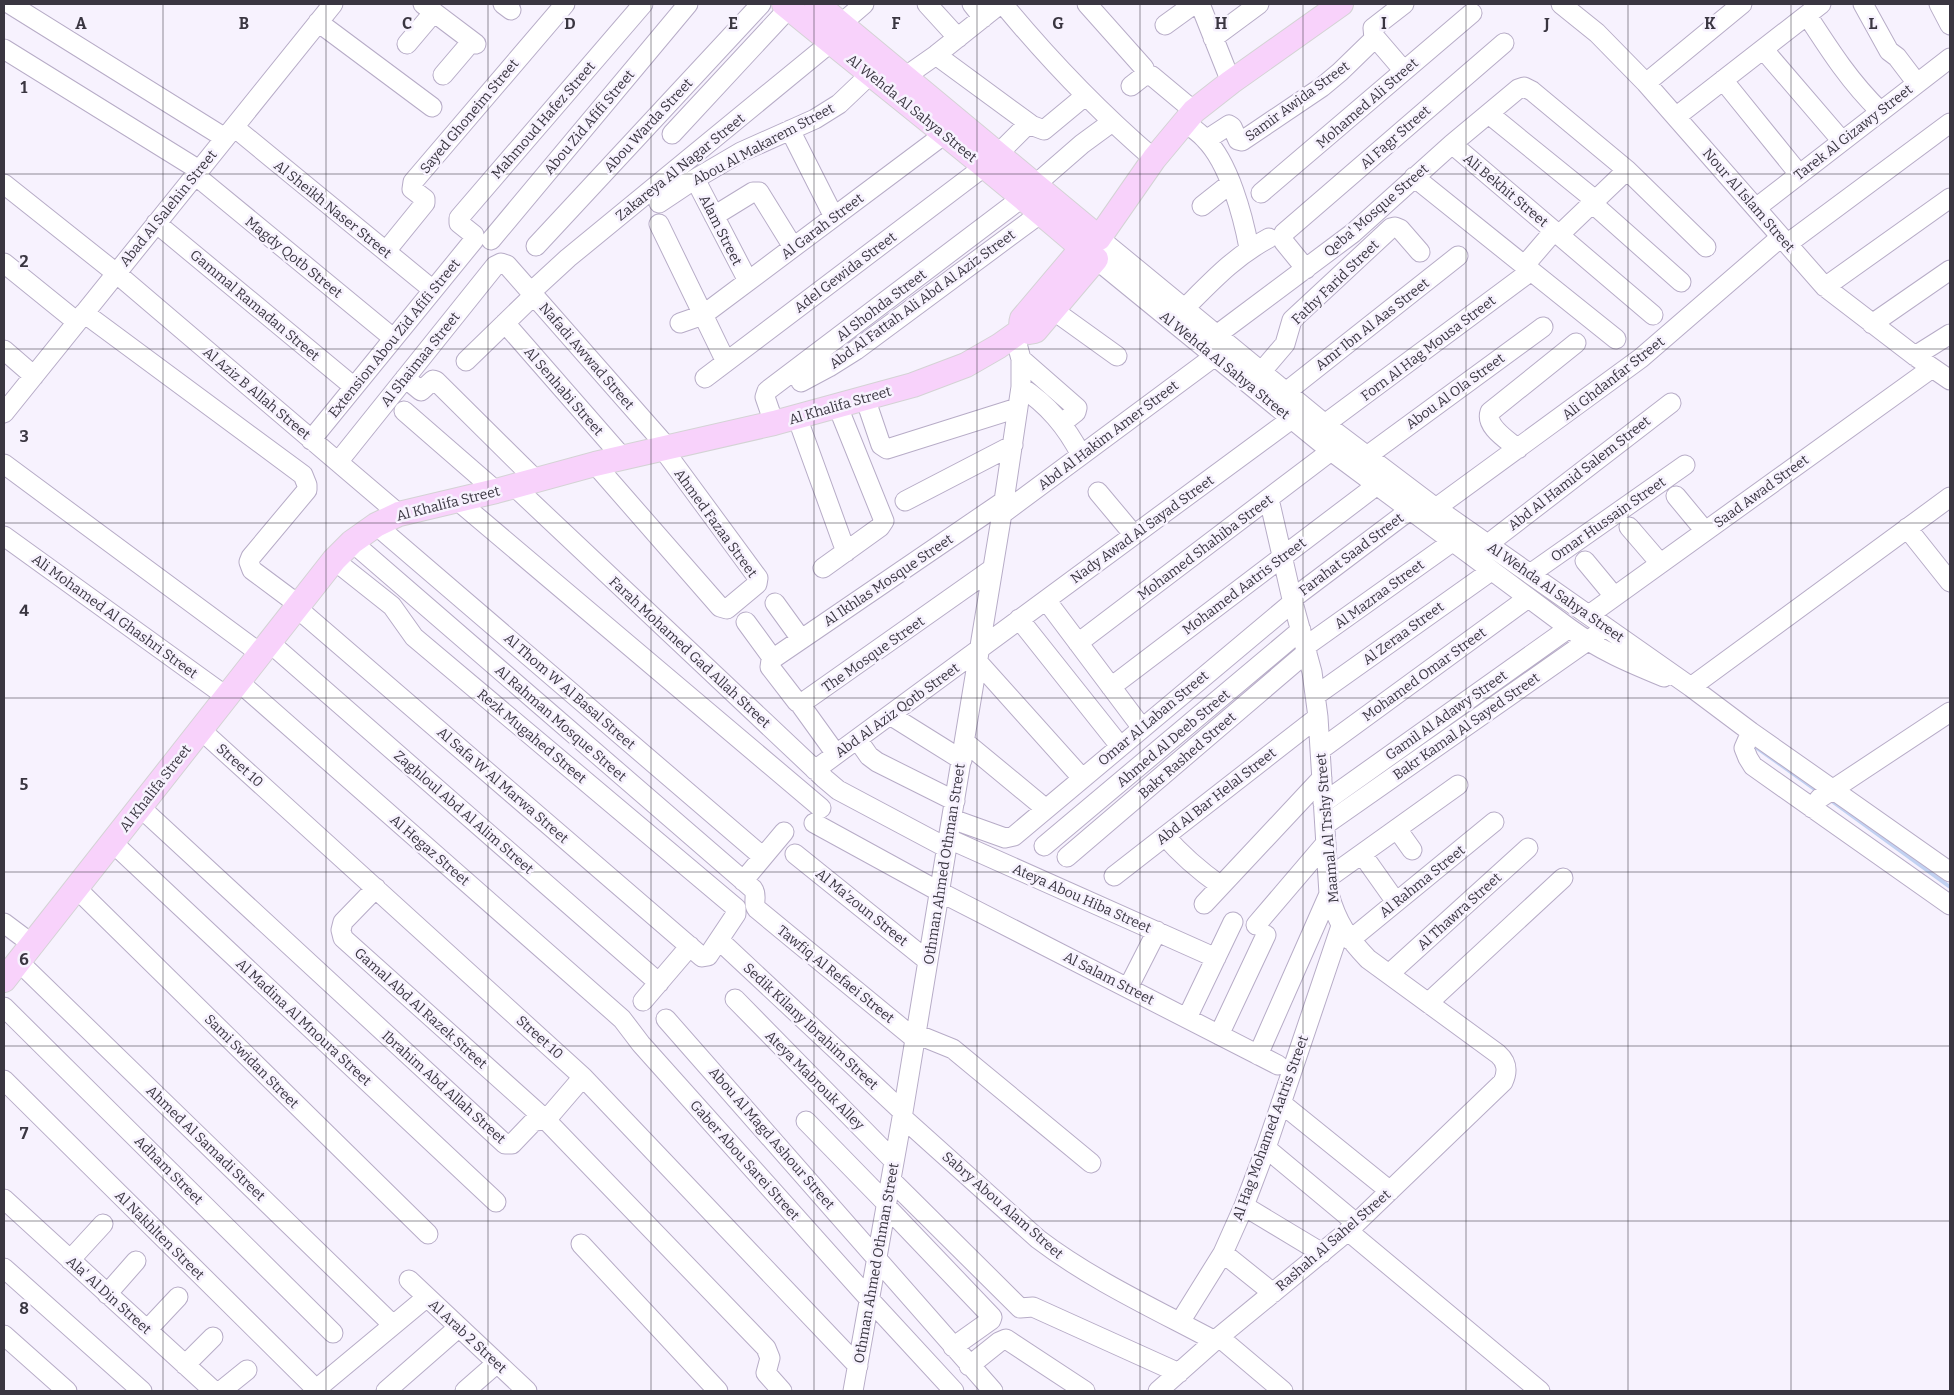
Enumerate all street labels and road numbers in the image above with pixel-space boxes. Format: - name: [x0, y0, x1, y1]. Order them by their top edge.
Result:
- street label: Al Wehda Al Sahya Street: [843, 51, 980, 166]
- street label: Mohamed Ali Street: [1313, 55, 1422, 152]
- street label: Sayed Ghoneim Street: [416, 56, 522, 177]
- street label: Mahmoud Hafez Street: [488, 58, 599, 182]
- street label: Samir Awida Street: [1242, 58, 1353, 145]
- street label: Abou Zid Afifi Street: [541, 66, 638, 178]
- street label: Abou Warda Street: [600, 75, 696, 176]
- street label: Tarek Al Gizawy Street: [1791, 81, 1916, 184]
- street label: Abou Al Makarem Street: [689, 100, 837, 189]
- street label: Al Fagr Street: [1357, 102, 1434, 173]
- street label: Zakareya Al Nagar Street: [612, 110, 748, 225]
- street label: Nour Al Islam Street: [1699, 145, 1798, 256]
- street label: Abad Al Salehin Street: [116, 147, 221, 270]
- street label: Ali Bekhit Street: [1460, 150, 1551, 231]
- street label: Al Sheikh Naser Street: [271, 157, 395, 262]
- street label: Qeba' Mosque Street: [1321, 160, 1432, 260]
- street label: Al Garah Street: [778, 190, 867, 263]
- street label: Alam Street: [696, 192, 746, 268]
- street label: Magdy Qotb Street: [242, 213, 346, 302]
- street label: Abd Al Fattah Ali Abd Al Aziz Street: [826, 226, 1019, 373]
- street label: Adel Gewida Street: [791, 228, 900, 316]
- street label: Fathy Farid Street: [1288, 236, 1382, 328]
- street label: Gammal Ramadan Street: [187, 246, 323, 364]
- street label: Extension Abou Zid Afifi Street: [325, 256, 464, 421]
- street label: Al Shohda Street: [833, 266, 930, 345]
- street label: Amr Ibn Al Aas Street: [1312, 275, 1433, 374]
- street label: Forn Al Hag Mousa Street: [1358, 292, 1499, 405]
- street label: Nafadi Awwad Street: [536, 299, 638, 413]
- street label: Al Wehda Al Sahya Street: [1156, 308, 1293, 423]
- street label: Al Shaimaa Street: [377, 309, 464, 410]
- street label: Ali Ghdanfar Street: [1559, 333, 1668, 424]
- street label: Al Senhabi Street: [520, 343, 607, 439]
- street label: Al Aziz B Allah Street: [200, 344, 314, 443]
- street label: Abou Al Ola Street: [1403, 350, 1508, 433]
- street label: Abd Al Hakim Amer Street: [1035, 377, 1182, 494]
- street label: Al Khalifa Street: [787, 383, 893, 428]
- street label: Abd Al Hamid Salem Street: [1505, 413, 1654, 534]
- street label: Saad Awad Street: [1711, 451, 1812, 531]
- street label: Ahmed Fazaa Street: [670, 466, 761, 581]
- street label: Nady Awad Al Sayad Street: [1067, 472, 1217, 587]
- street label: Omar Hussain Street: [1548, 473, 1669, 566]
- street label: Al Khalifa Street: [395, 482, 502, 525]
- street label: Mohamed Shahiba Street: [1134, 491, 1276, 604]
- street label: Farahat Saad Street: [1296, 509, 1407, 599]
- street label: Al Ikhlas Mosque Street: [820, 531, 956, 630]
- street label: Mohamed Aatris Street: [1179, 534, 1309, 638]
- street label: Al Wehda Al Sahya Street: [1484, 539, 1627, 646]
- street label: Ali Mohamed Al Ghashri Street: [29, 551, 201, 682]
- street label: Al Mazraa Street: [1331, 556, 1427, 633]
- street label: Farah Mohamed Gad Allah Street: [606, 573, 774, 732]
- street label: Al Zeraa Street: [1359, 598, 1447, 669]
- street label: The Mosque Street: [819, 613, 928, 696]
- street label: Mohamed Omar Street: [1359, 624, 1489, 725]
- street label: Al Thom W Al Basal Street: [501, 630, 639, 753]
- street label: Abd Al Aziz Qotb Street: [832, 660, 963, 761]
- street label: Al Rahman Mosque Street: [492, 662, 630, 785]
- street label: Omar Al Laban Street: [1095, 667, 1212, 770]
- street label: Gamil Al Adawy Street: [1382, 667, 1511, 764]
- street label: Bakr Kamal Al Sayed Street: [1390, 669, 1543, 784]
- street label: Rezk Mugahed Street: [474, 686, 590, 787]
- street label: Ahmed Al Deeb Street: [1113, 686, 1233, 791]
- street label: Bakr Rashed Street: [1135, 708, 1239, 802]
- street label: Al Safa W Al Marwa Street: [434, 724, 572, 847]
- street label: Street 10: [213, 740, 267, 791]
- street label: Al Khalifa Street: [116, 741, 195, 835]
- street label: Abd Al Bar Helal Street: [1153, 744, 1280, 848]
- street label: Zaghloul Abd Al Alim Street: [390, 747, 537, 878]
- street label: Maamal Al Trshy Street: [1312, 752, 1343, 904]
- street label: Othman Ahmed Othman Street: [920, 762, 969, 966]
- street label: Al Hegaz Street: [387, 811, 473, 889]
- street label: Al Rahma Street: [1376, 842, 1469, 921]
- street label: Ateya Abou Hiba Street: [1010, 860, 1154, 937]
- street label: Al Ma'zoun Street: [812, 865, 911, 950]
- street label: Al Thawra Street: [1414, 869, 1505, 954]
- street label: Tawfiq Al Refaei Street: [774, 922, 898, 1027]
- street label: Gamal Abd Al Razek Street: [351, 944, 490, 1072]
- street label: Al Salam Street: [1061, 948, 1157, 1009]
- street label: Al Madina Al Mnoura Street: [233, 955, 375, 1089]
- street label: Sedik Kilany Ibrahim Street: [740, 959, 882, 1093]
- street label: Sami Swidan Street: [201, 1011, 302, 1112]
- street label: Street 10: [513, 1012, 567, 1063]
- street label: Ibrahim Abd Allah Street: [378, 1027, 509, 1147]
- street label: Ateya Mabrouk Alley: [762, 1027, 868, 1134]
- street label: Al Hag Mohamed Aatris Street: [1229, 1033, 1312, 1223]
- street label: Abou Al Magd Ashour Street: [705, 1064, 838, 1213]
- street label: Ahmed Al Samadi Street: [143, 1082, 269, 1205]
- street label: Gaber Abou Sarei Street: [686, 1097, 803, 1224]
- street label: Adham Street: [131, 1133, 206, 1208]
- street label: Sabry Abou Alam Street: [939, 1148, 1067, 1263]
- street label: Othman Ahmed Othman Street: [850, 1161, 903, 1365]
- street label: Rashah Al Sahel Street: [1273, 1186, 1394, 1295]
- street label: Al Nakhlten Street: [111, 1187, 208, 1284]
- street label: Ala' Al Din Street: [63, 1253, 155, 1338]
- street label: Al Arab 2 Street: [425, 1296, 510, 1377]

